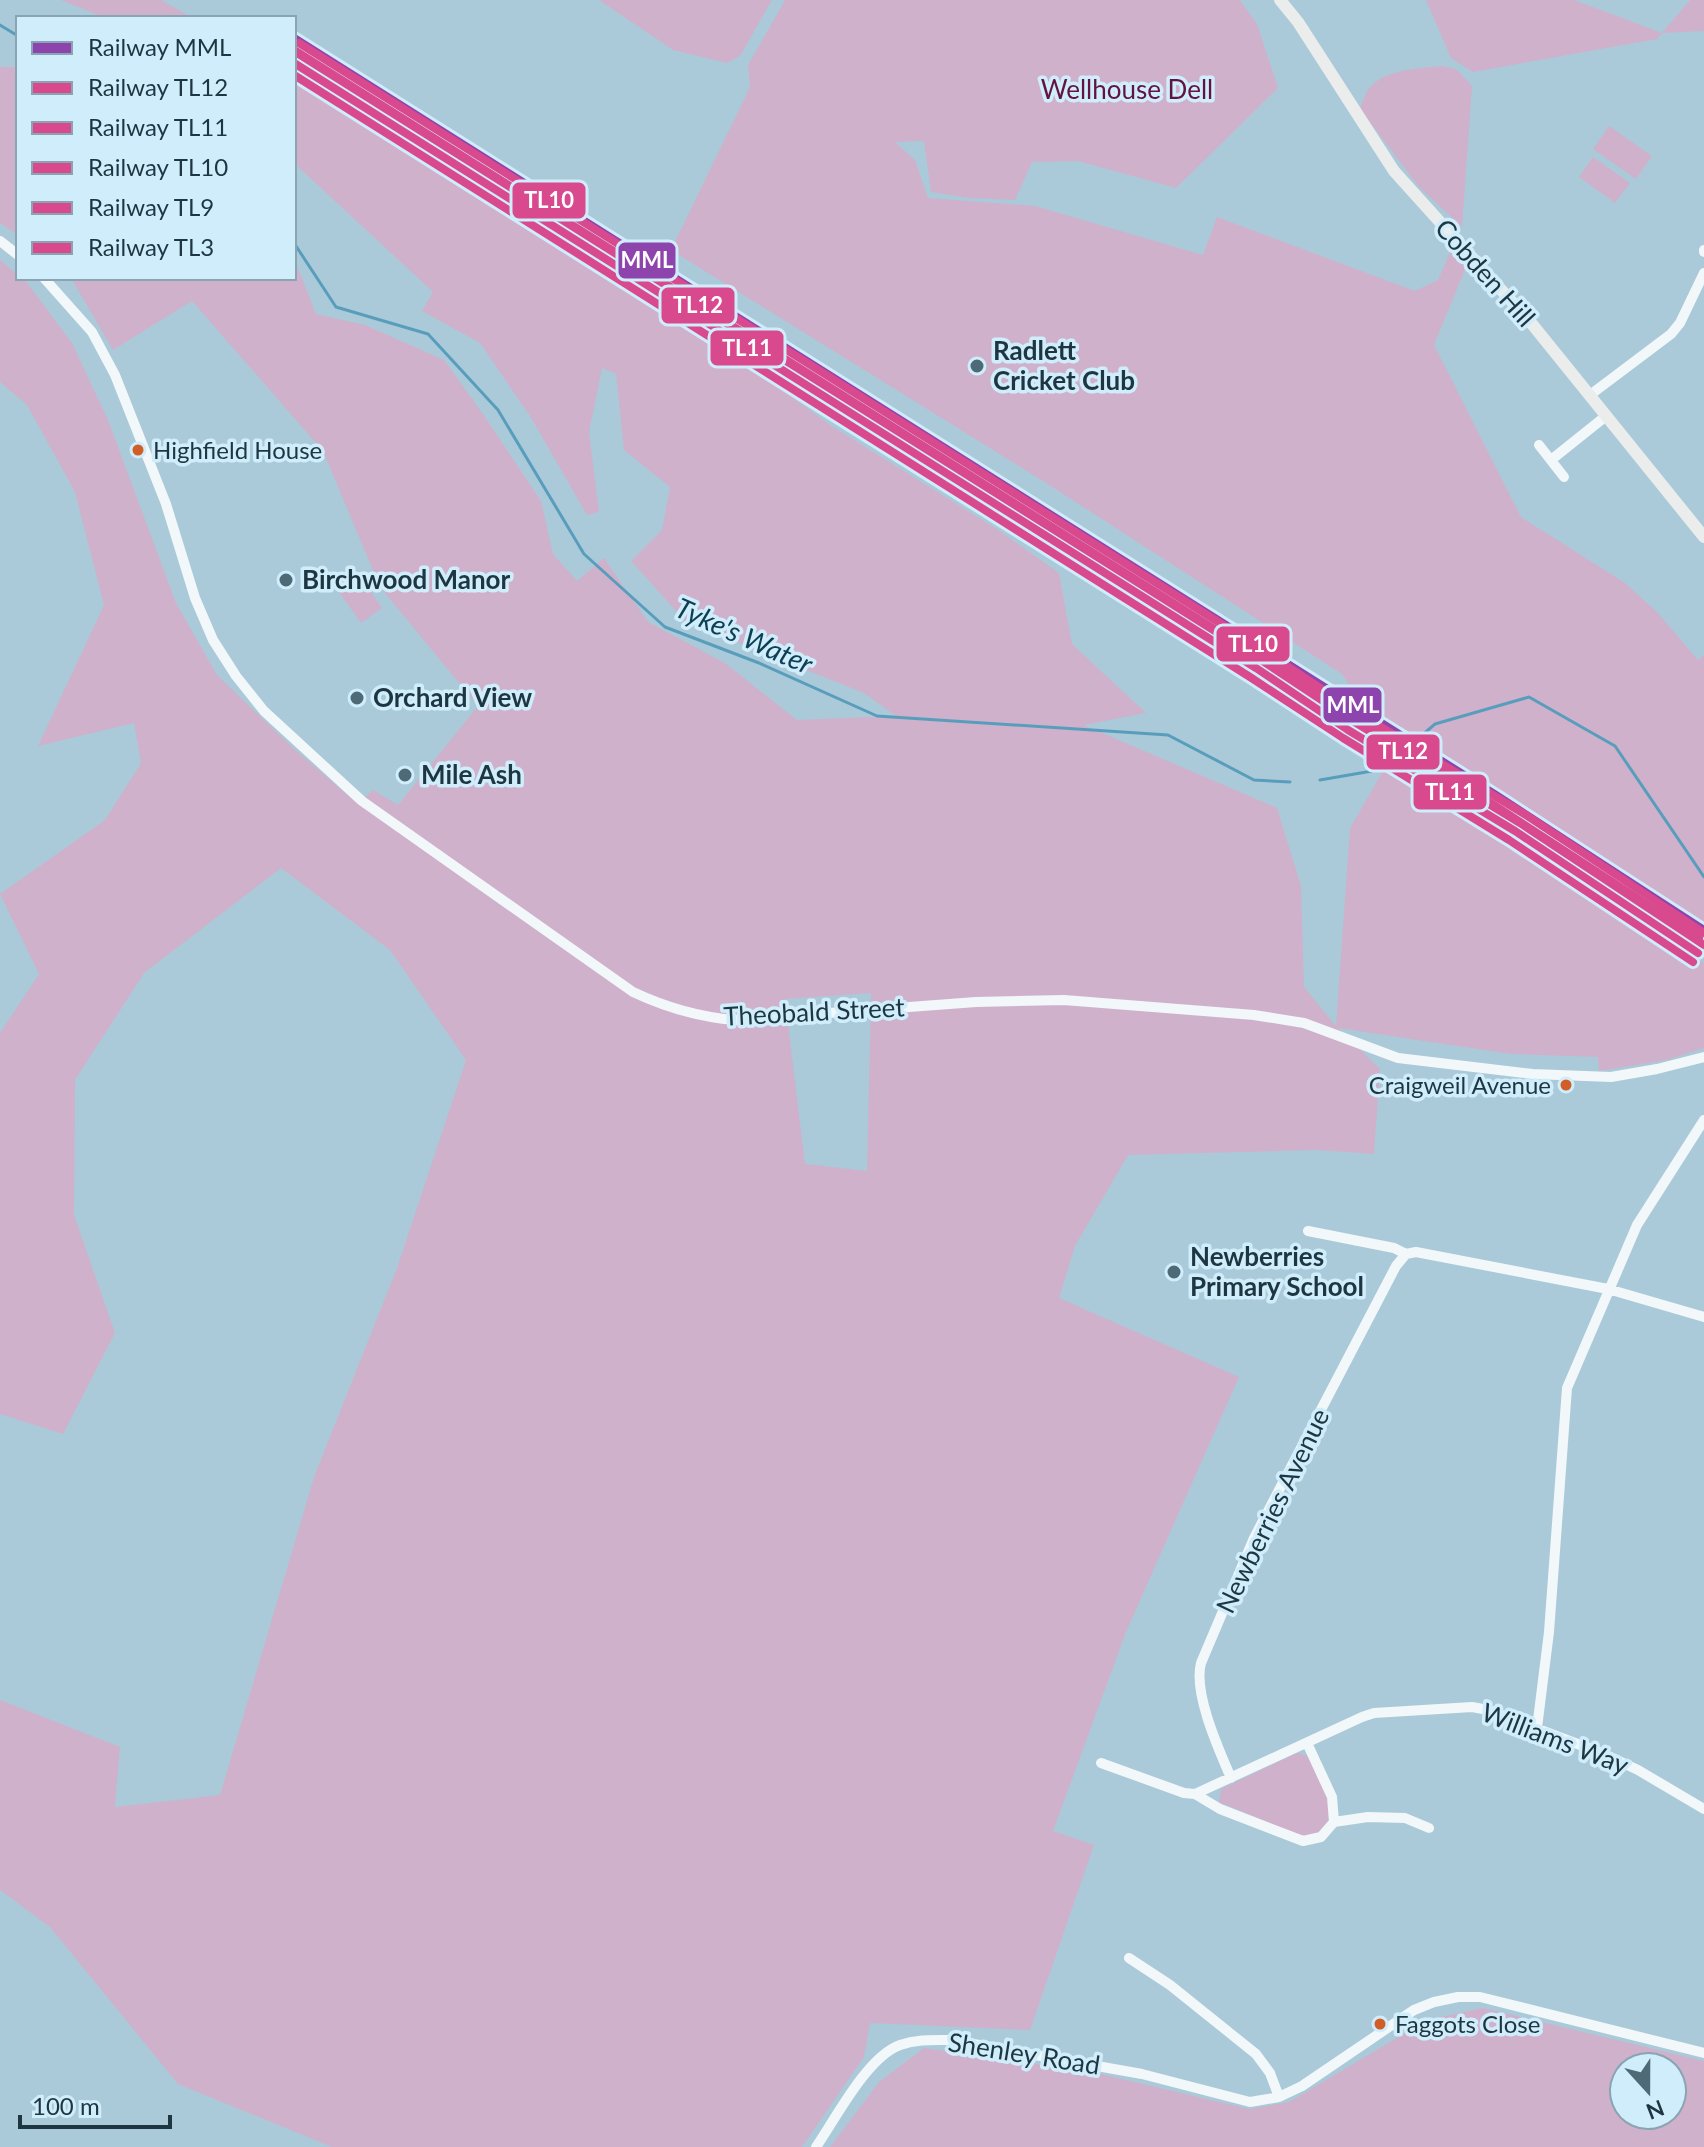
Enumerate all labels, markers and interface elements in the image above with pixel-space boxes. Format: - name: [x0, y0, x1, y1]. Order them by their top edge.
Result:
- legend: [16, 16, 296, 280]
- text: Railway MML: [88, 32, 231, 61]
- text: Railway TL12: [88, 72, 228, 101]
- park label: Wellhouse Dell: [1041, 73, 1213, 105]
- text: Railway TL11: [88, 112, 228, 141]
- text: Railway TL10: [88, 152, 228, 181]
- line badge: TL10: [511, 181, 587, 220]
- text: TL10: [524, 186, 574, 213]
- text: Railway TL9: [88, 192, 214, 221]
- street label: Cobden Hill: [1429, 212, 1542, 333]
- text: Railway TL3: [88, 232, 214, 261]
- line badge: MML: [617, 241, 677, 280]
- text: MML: [620, 246, 674, 273]
- line badge: TL12: [660, 286, 736, 325]
- text: TL12: [673, 291, 723, 318]
- line badge: TL11: [709, 329, 785, 367]
- text: TL11: [722, 334, 772, 361]
- place label: Radlett Cricket Club: [993, 334, 1135, 396]
- marker: Radlett Cricket Club: [968, 357, 986, 375]
- place label: Highfield House: [153, 435, 322, 464]
- marker: Highfield House: [130, 442, 146, 458]
- place label: Birchwood Manor: [302, 563, 511, 595]
- marker: Birchwood Manor: [277, 571, 295, 589]
- water label: Tyke's Water: [671, 590, 819, 681]
- line badge: TL10: [1215, 625, 1291, 663]
- text: TL10: [1228, 630, 1278, 657]
- place label: Orchard View: [373, 681, 532, 713]
- line badge: MML: [1322, 686, 1383, 724]
- marker: Orchard View: [348, 689, 366, 707]
- text: MML: [1326, 691, 1380, 718]
- line badge: TL12: [1365, 733, 1441, 771]
- text: TL12: [1378, 737, 1428, 764]
- place label: Mile Ash: [421, 758, 522, 790]
- marker: Mile Ash: [396, 766, 414, 784]
- line badge: TL11: [1412, 773, 1488, 811]
- text: TL11: [1425, 778, 1475, 805]
- street label: Theobald Street: [723, 990, 906, 1032]
- place label: Craigweil Avenue: [1369, 1070, 1551, 1099]
- marker: Craigweil Avenue: [1558, 1077, 1574, 1093]
- place label: Newberries Primary School: [1190, 1240, 1364, 1302]
- marker: Newberries Primary School: [1165, 1263, 1183, 1281]
- street label: Newberries Avenue: [1209, 1403, 1336, 1618]
- street label: Williams Way: [1477, 1695, 1634, 1781]
- place label: Faggots Close: [1395, 2009, 1540, 2038]
- marker: Faggots Close: [1372, 2016, 1388, 2032]
- street label: Shenley Road: [946, 2025, 1102, 2081]
- north arrow: [1608, 2051, 1688, 2131]
- scale bar: [20, 2079, 170, 2129]
- text: 100 m: [32, 2091, 100, 2120]
- text: N: [1643, 2094, 1668, 2126]

